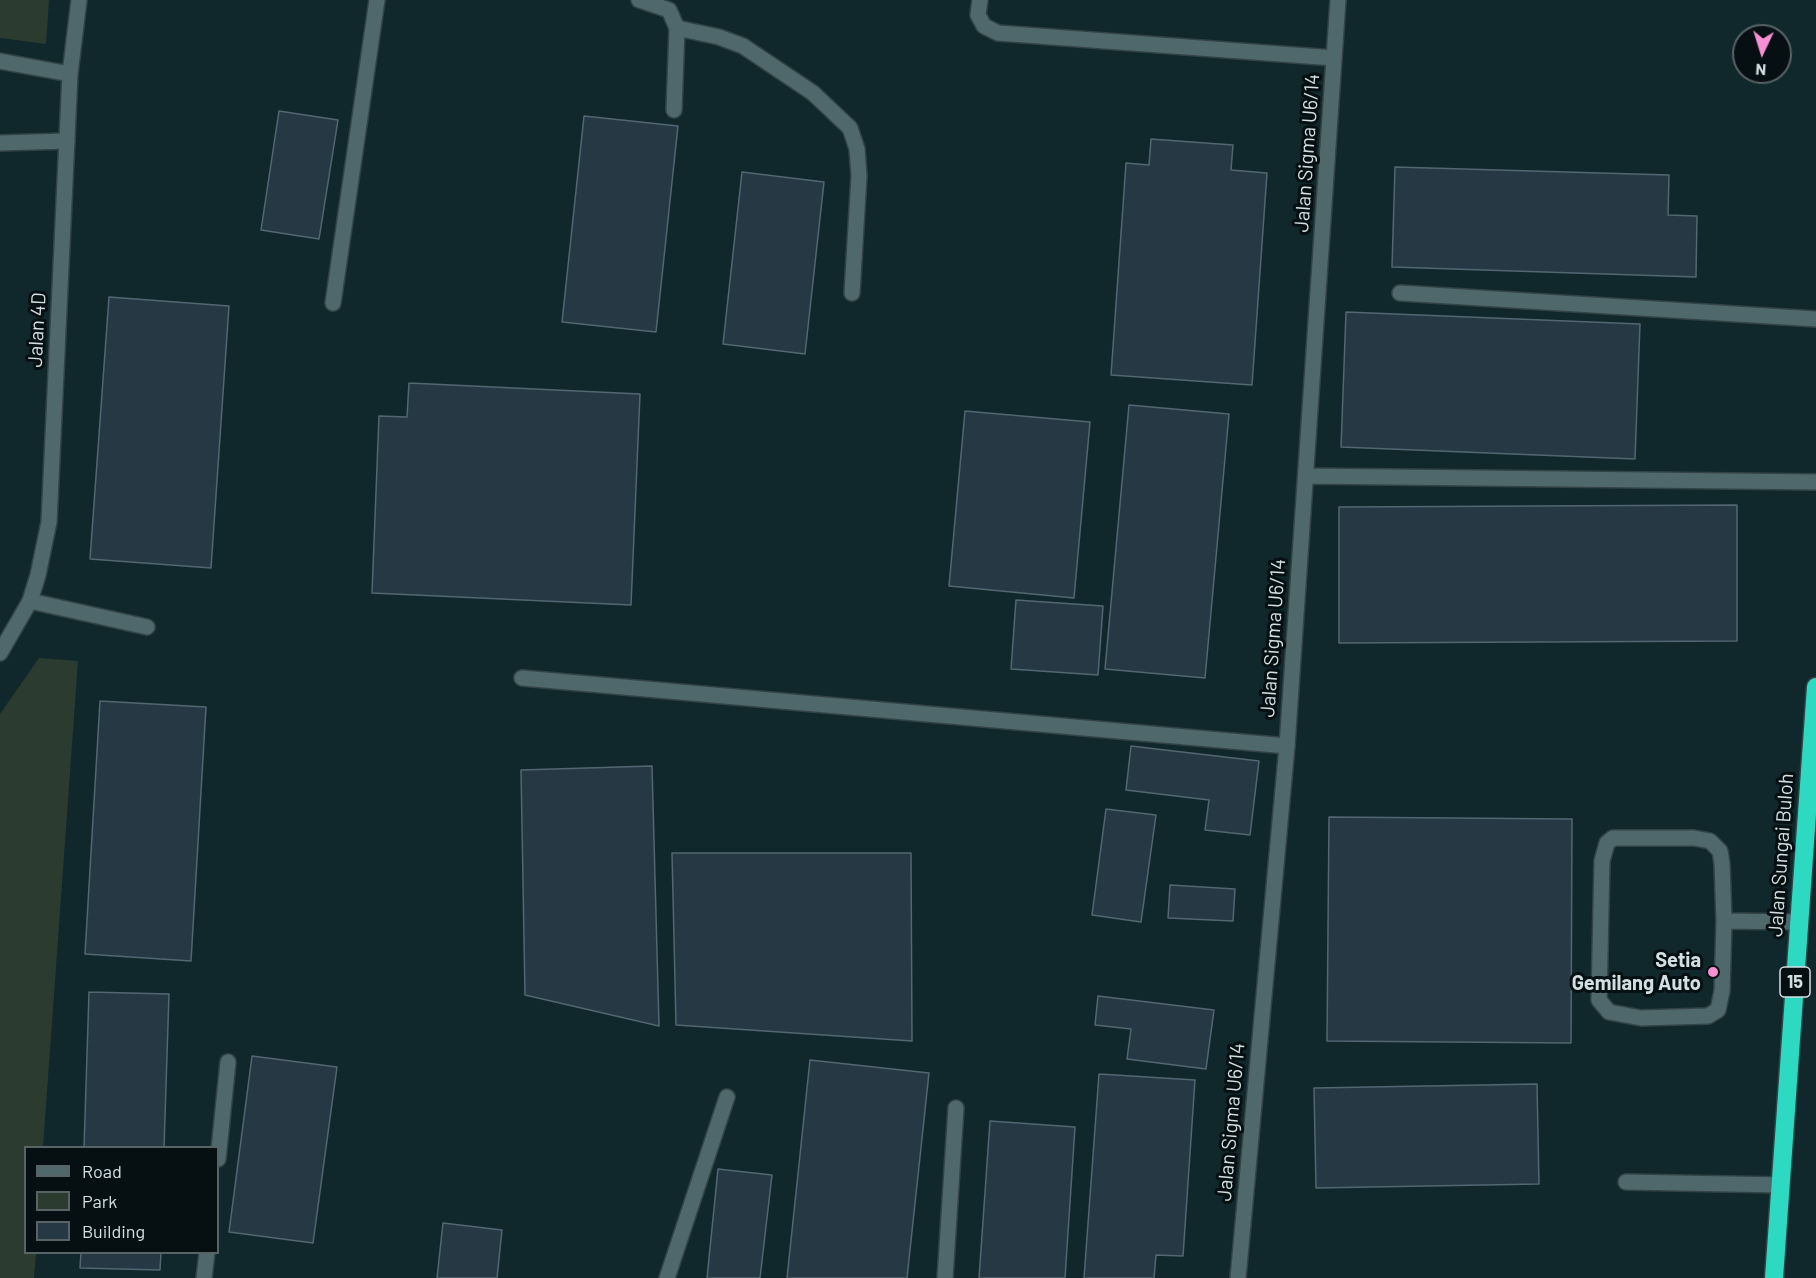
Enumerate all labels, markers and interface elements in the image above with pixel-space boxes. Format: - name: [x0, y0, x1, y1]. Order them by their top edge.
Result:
- north arrow: [1732, 24, 1792, 84]
- text: N: [1755, 61, 1767, 80]
- street label: Jalan Sigma U6/14: [1289, 73, 1325, 233]
- street label: Jalan 4D: [23, 292, 51, 368]
- street label: Jalan Sigma U6/14: [1255, 558, 1291, 718]
- street label: Jalan Sungai Buloh: [1763, 772, 1799, 938]
- place label: Setia Gemilang Auto: [1572, 948, 1701, 995]
- marker: Setia Gemilang Auto: [1706, 965, 1720, 979]
- road number: 15: [1780, 967, 1810, 997]
- street label: Jalan Sigma U6/14: [1212, 1042, 1250, 1202]
- legend: [24, 1146, 219, 1254]
- text: Road: [82, 1160, 122, 1182]
- text: Park: [82, 1190, 117, 1212]
- text: Building: [82, 1220, 145, 1242]

